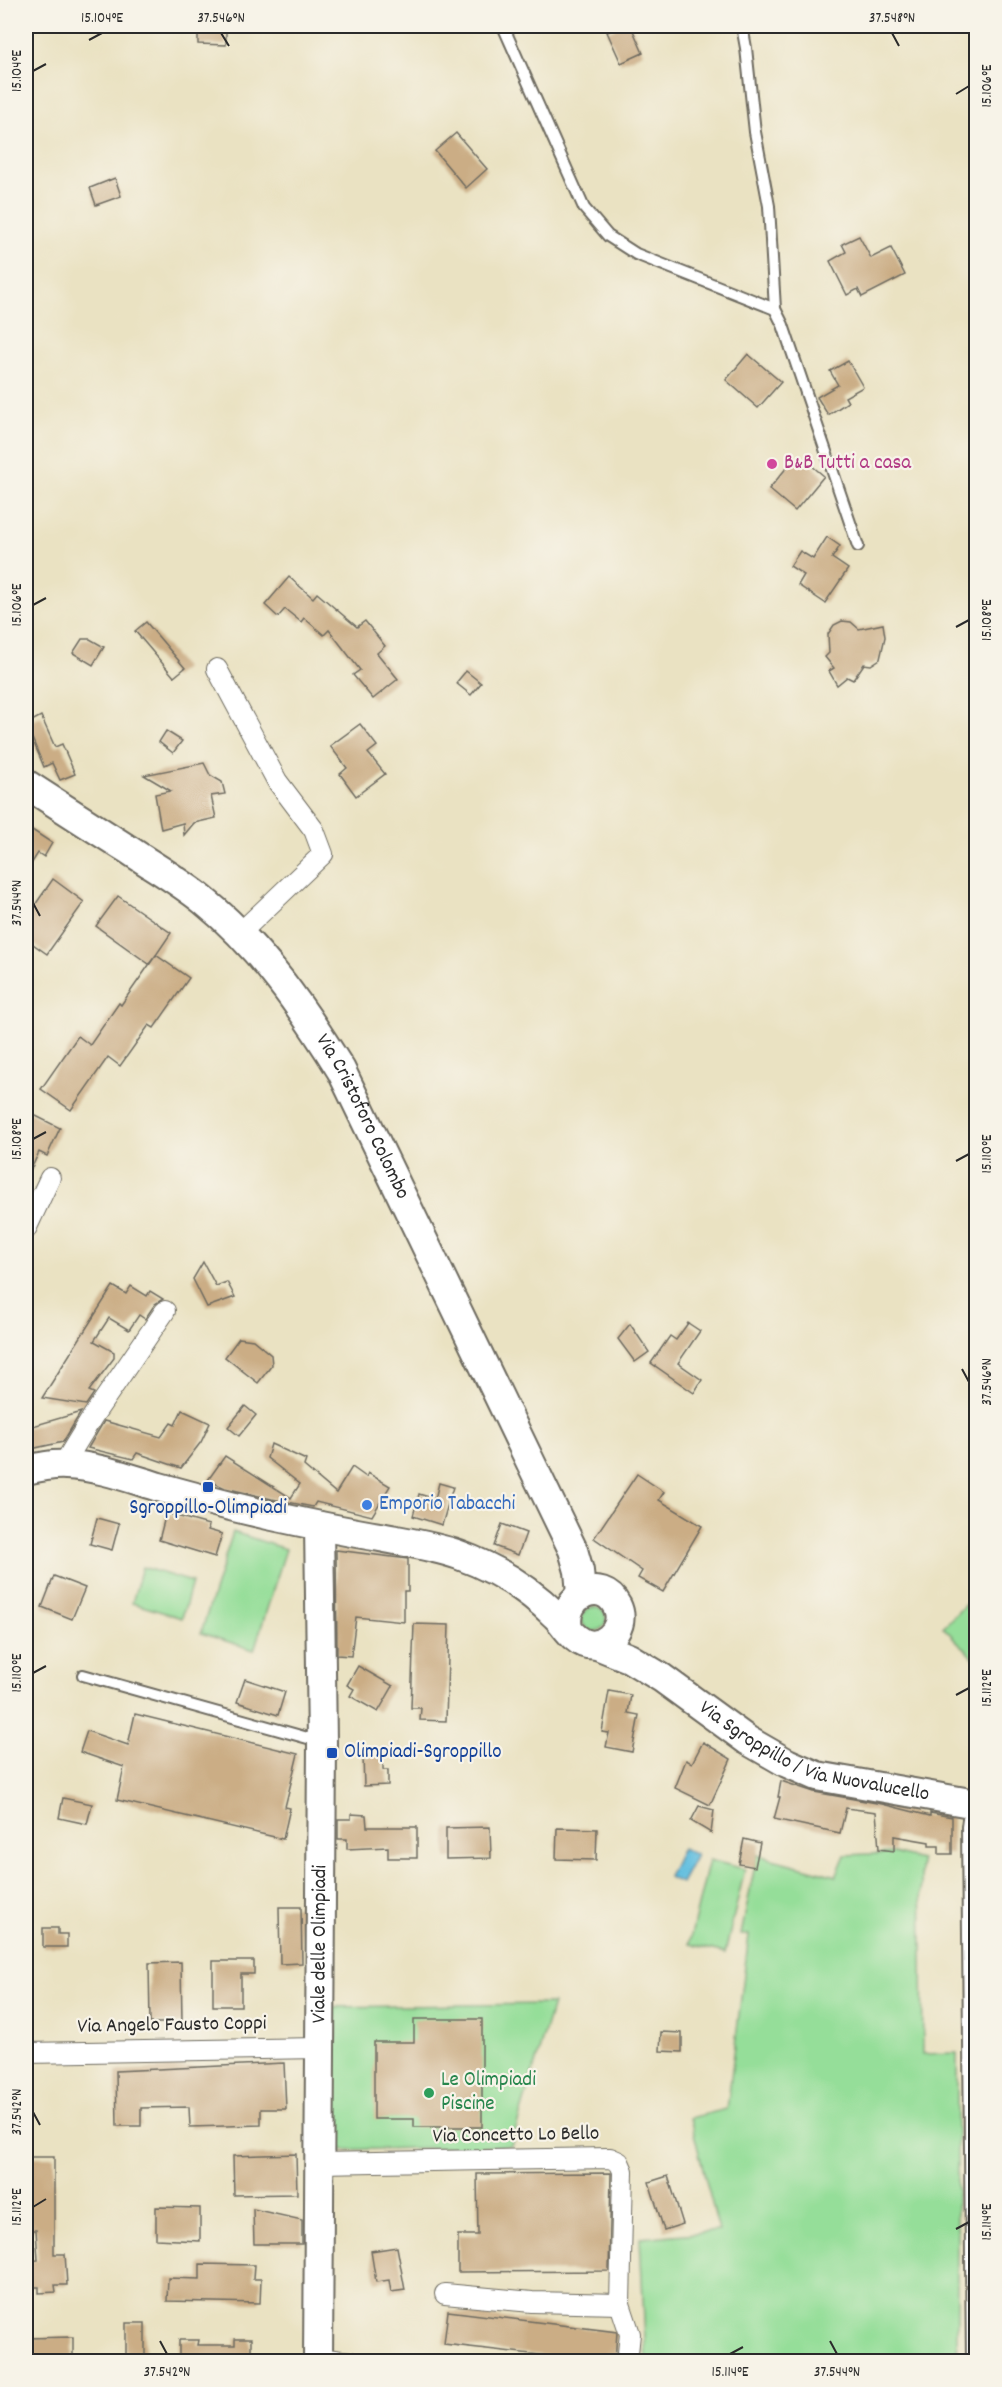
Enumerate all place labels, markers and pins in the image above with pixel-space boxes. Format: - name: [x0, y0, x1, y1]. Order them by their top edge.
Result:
- place label: B&B Tutti a casa: [784, 449, 912, 479]
- marker: B&B Tutti a casa: [765, 457, 779, 471]
- marker: Sgroppillo-Olimpiadi: [201, 1480, 215, 1494]
- place label: Emporio Tabacchi: [379, 1490, 515, 1520]
- place label: Sgroppillo-Olimpiadi: [129, 1494, 287, 1524]
- marker: Emporio Tabacchi: [360, 1498, 374, 1512]
- place label: Olimpiadi-Sgroppillo: [344, 1738, 502, 1768]
- marker: Olimpiadi-Sgroppillo: [325, 1746, 339, 1760]
- place label: Le Olimpiadi Piscine: [441, 2066, 536, 2120]
- marker: Le Olimpiadi Piscine: [422, 2086, 436, 2100]

